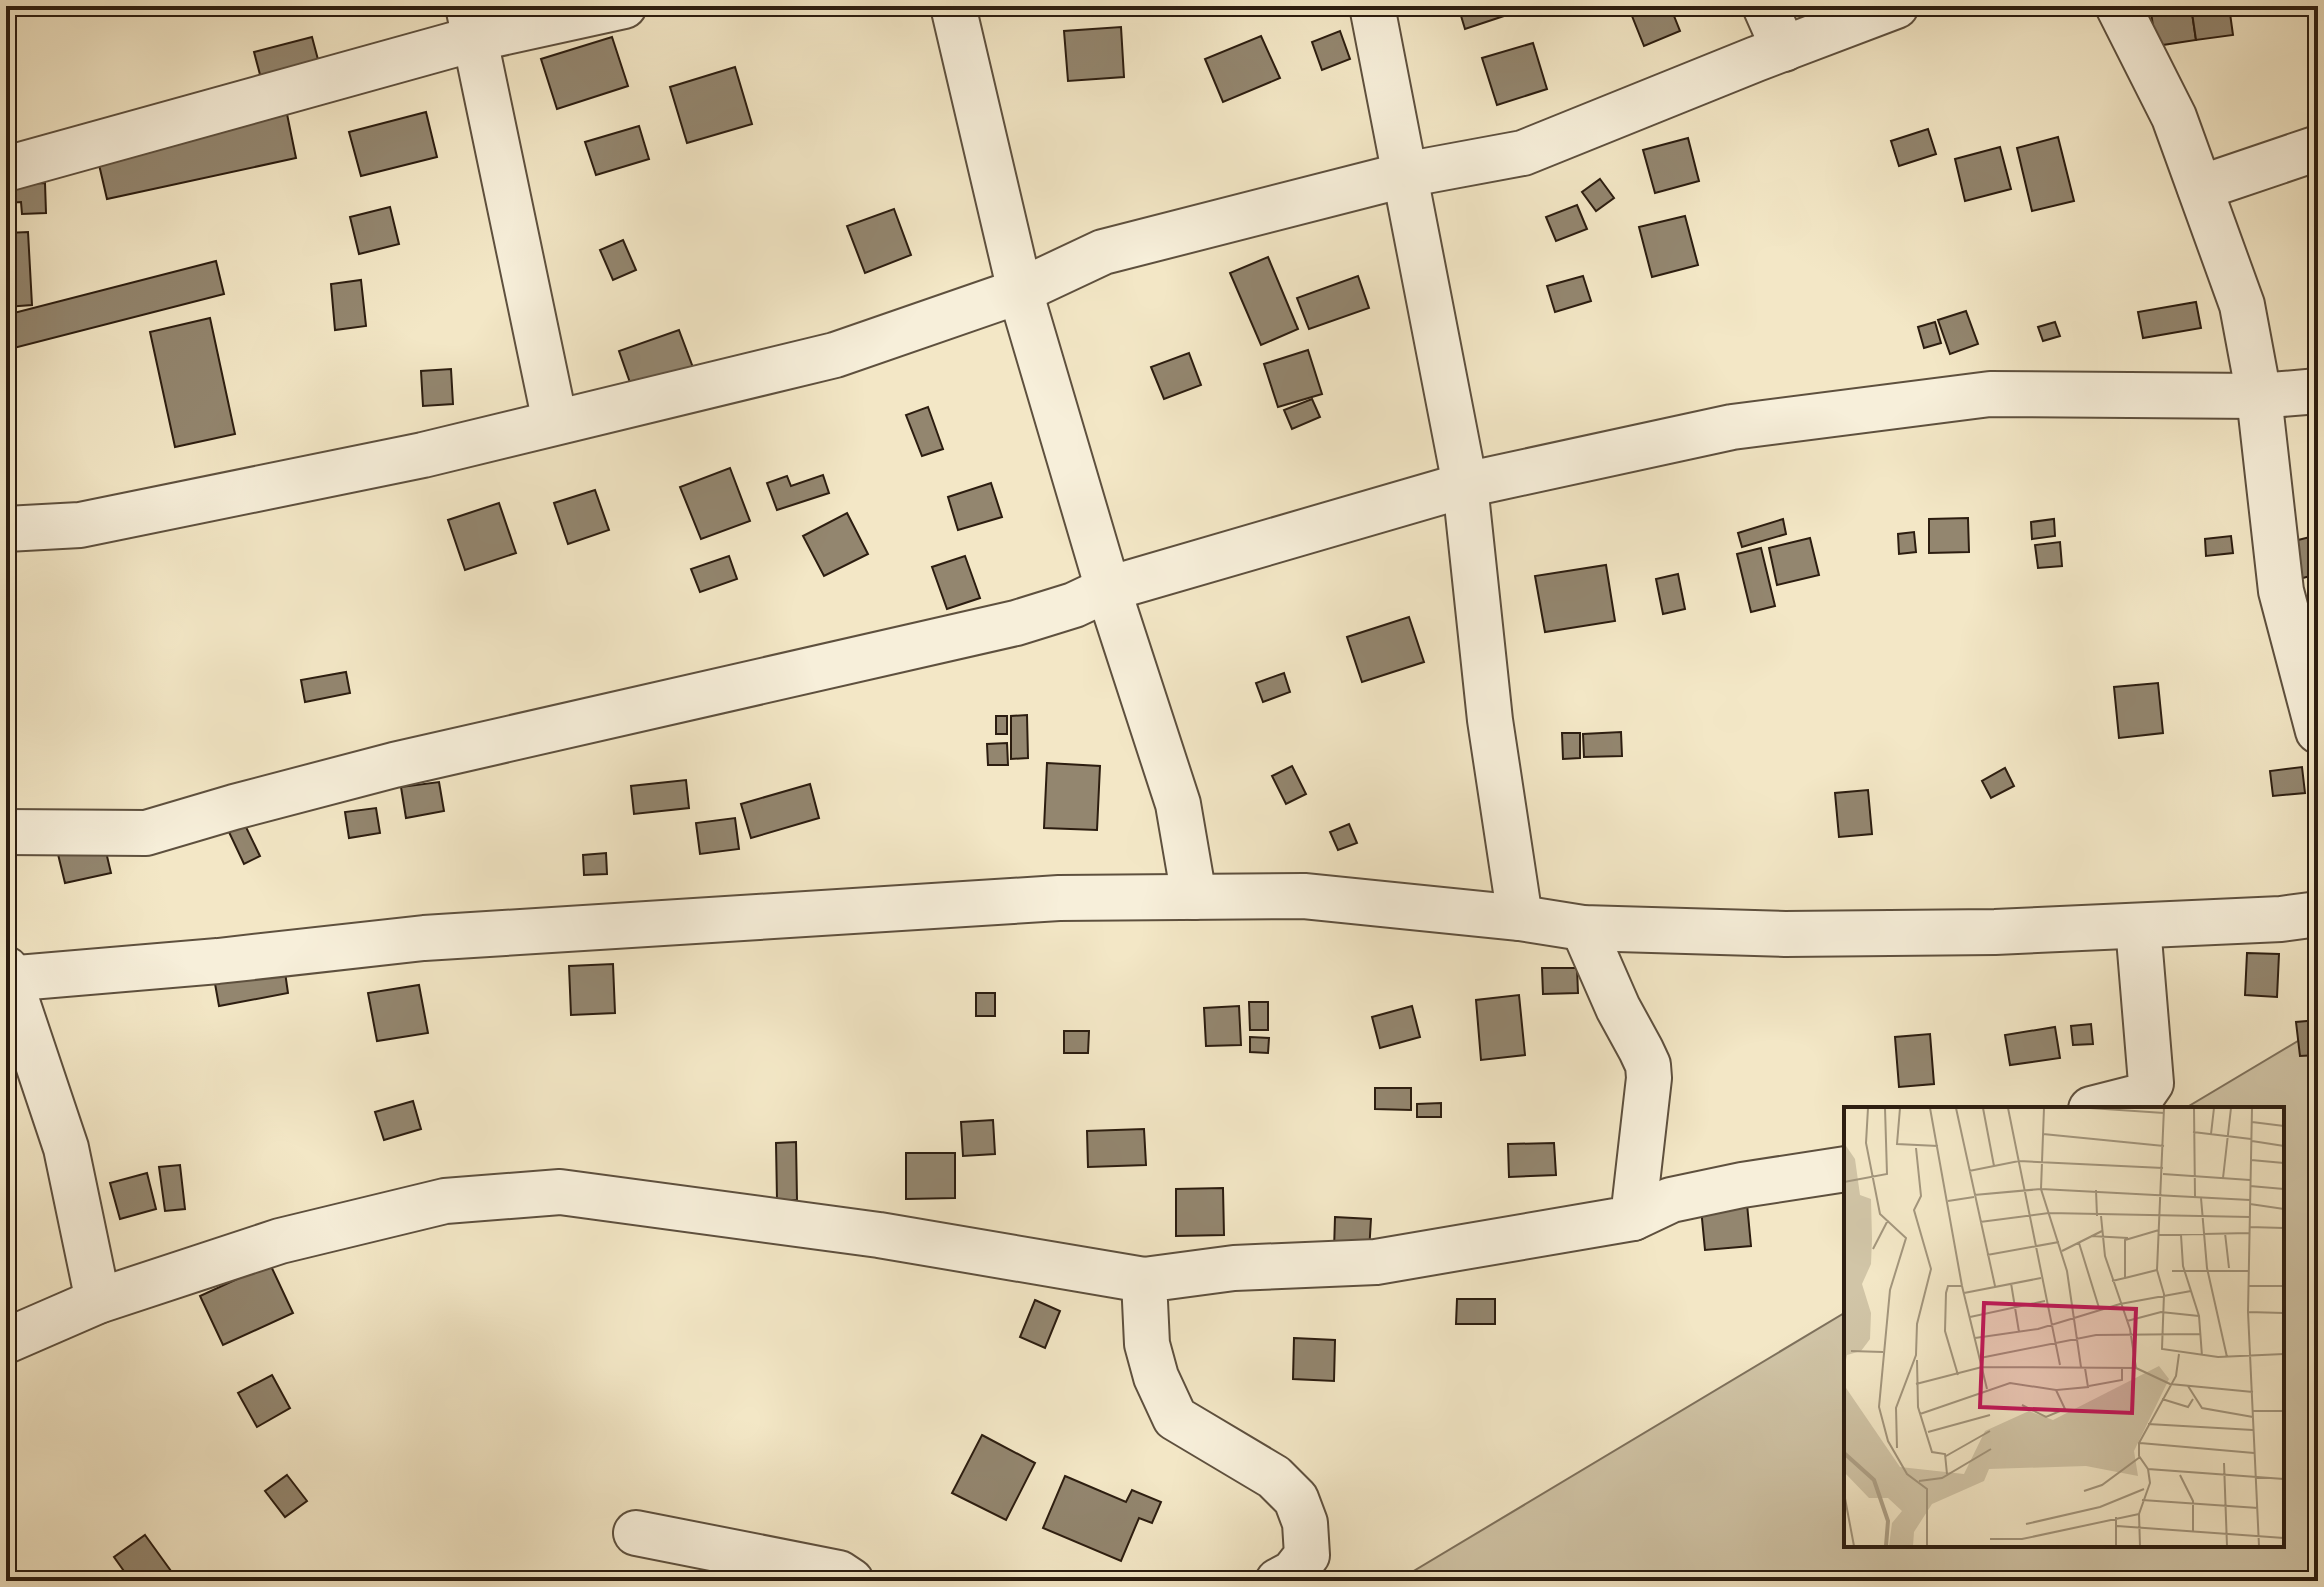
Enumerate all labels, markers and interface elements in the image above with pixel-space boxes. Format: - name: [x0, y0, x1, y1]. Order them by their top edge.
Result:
- inset map: [1844, 1107, 2284, 1547]

